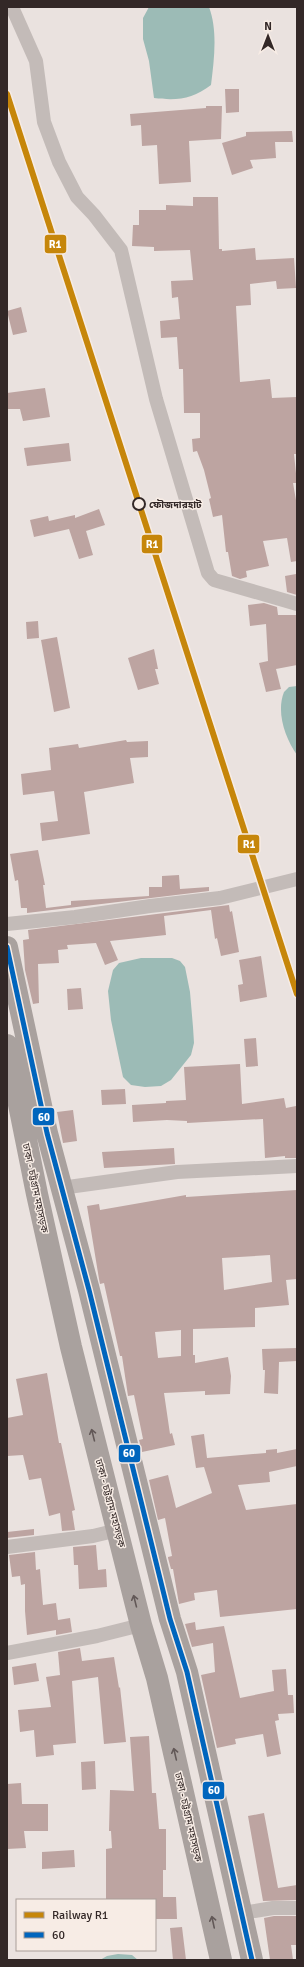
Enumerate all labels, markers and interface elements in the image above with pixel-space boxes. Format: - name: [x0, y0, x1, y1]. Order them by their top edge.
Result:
- north arrow: [248, 16, 288, 56]
- text: N: [264, 20, 272, 33]
- line badge: R1: [44, 234, 67, 254]
- text: R1: [49, 238, 61, 251]
- marker: ফৌজদারহাট: [132, 497, 146, 511]
- place label: ফৌজদারহাট: [149, 499, 202, 511]
- line badge: R1: [141, 534, 163, 554]
- text: R1: [146, 538, 158, 551]
- line badge: R1: [237, 834, 260, 854]
- text: R1: [243, 838, 255, 851]
- line badge: 60: [32, 1107, 55, 1126]
- text: 60: [38, 1111, 50, 1124]
- street label: ঢাকা - চট্টগ্রাম মহাসড়ক: [19, 1141, 51, 1235]
- one-way arrow: [88, 1428, 96, 1441]
- line badge: 60: [118, 1444, 141, 1463]
- text: 60: [123, 1447, 135, 1460]
- street label: ঢাকা - চট্টগ্রাম মহাসড়ক: [92, 1457, 128, 1550]
- one-way arrow: [131, 1595, 138, 1608]
- one-way arrow: [170, 1748, 178, 1761]
- street label: ঢাকা - চট্টগ্রাম মহাসড়ক: [172, 1770, 204, 1864]
- line badge: 60: [202, 1781, 225, 1800]
- text: 60: [208, 1784, 220, 1797]
- legend: [16, 1899, 156, 1951]
- text: Railway R1: [52, 1908, 108, 1923]
- one-way arrow: [209, 1916, 217, 1929]
- text: 60: [52, 1928, 65, 1943]

